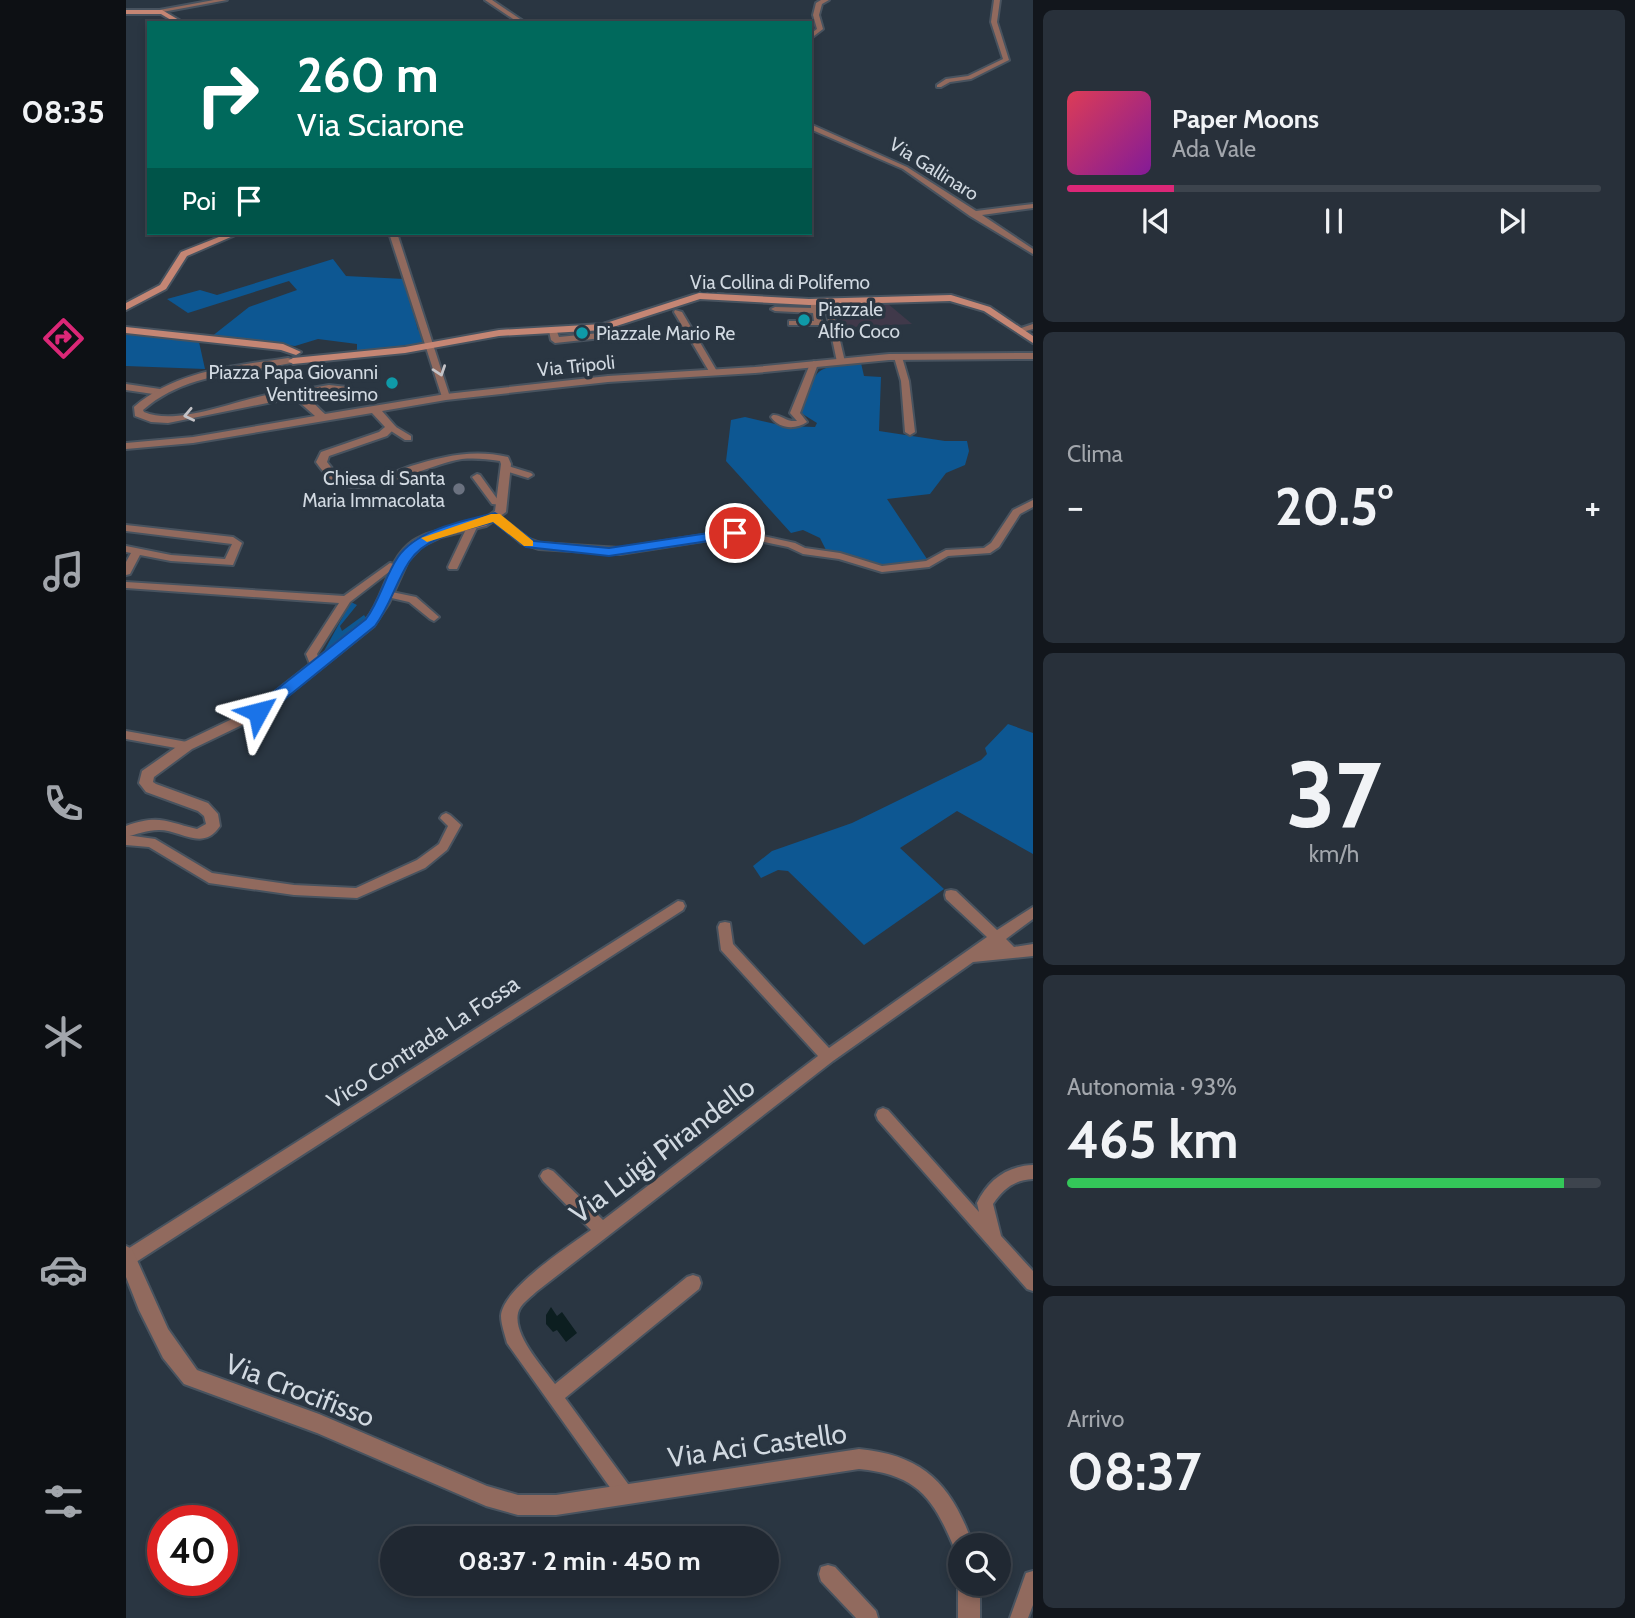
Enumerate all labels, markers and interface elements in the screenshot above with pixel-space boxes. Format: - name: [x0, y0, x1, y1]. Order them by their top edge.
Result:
- text: 260 m: [297, 45, 439, 104]
- icon: right: [182, 49, 273, 140]
- text: 08:35: [21, 92, 105, 131]
- text: Paper Moons: [1172, 103, 1319, 135]
- text: Via Sciarone: [297, 105, 464, 144]
- street label: Via Gallinaro: [885, 133, 983, 205]
- text: Ada Vale: [1172, 135, 1256, 163]
- icon: arrive: [230, 182, 268, 220]
- text: Poi: [182, 185, 216, 217]
- icon: previous: [1137, 202, 1175, 240]
- icon: pause: [1315, 202, 1353, 240]
- icon: next: [1493, 202, 1531, 240]
- street label: Via Collina di Polifemo: [690, 271, 870, 294]
- place label: Piazzale Alfio Coco: [818, 298, 900, 343]
- marker: Piazzale Alfio Coco: [796, 312, 812, 328]
- icon: directions: [39, 314, 88, 363]
- place label: Piazzale Mario Re: [596, 322, 736, 345]
- marker: Piazzale Mario Re: [574, 325, 590, 341]
- street label: Via Tripoli: [536, 350, 616, 382]
- place label: Piazza Papa Giovanni Ventitreesimo: [209, 361, 378, 406]
- one-way arrow: [432, 365, 446, 377]
- marker: Piazza Papa Giovanni Ventitreesimo: [384, 375, 400, 391]
- one-way arrow: [183, 407, 195, 422]
- text: Clima: [1067, 440, 1123, 468]
- place label: Chiesa di Santa Maria Immacolata: [302, 467, 445, 512]
- text: 20.5°: [1275, 475, 1393, 538]
- marker: Chiesa di Santa Maria Immacolata: [451, 481, 467, 497]
- text: −: [1067, 483, 1084, 530]
- text: +: [1584, 483, 1601, 530]
- pin: [705, 503, 765, 563]
- icon: arrive: [716, 514, 754, 552]
- icon: music: [39, 547, 88, 596]
- position arrow: [221, 675, 295, 749]
- text: 37: [1286, 739, 1382, 850]
- icon: phone: [39, 779, 88, 828]
- text: km/h: [1309, 840, 1359, 868]
- street label: Vico Contrada La Fossa: [322, 969, 524, 1115]
- icon: climate: [39, 1012, 88, 1061]
- street label: Via Luigi Pirandello: [563, 1069, 761, 1231]
- text: Autonomia · 93%: [1067, 1073, 1237, 1101]
- text: 465 km: [1067, 1108, 1239, 1171]
- icon: car: [39, 1245, 88, 1294]
- street label: Via Crocifisso: [220, 1346, 380, 1434]
- text: Arrivo: [1067, 1405, 1124, 1433]
- street label: Via Aci Castello: [665, 1416, 849, 1474]
- text: 08:37: [1067, 1440, 1201, 1503]
- icon: filters: [39, 1477, 88, 1526]
- speed limit sign: 40: [147, 1505, 238, 1596]
- map controls: [948, 1533, 1011, 1596]
- button: search: [948, 1533, 1011, 1596]
- text: 08:37 · 2 min · 450 m: [458, 1545, 701, 1577]

